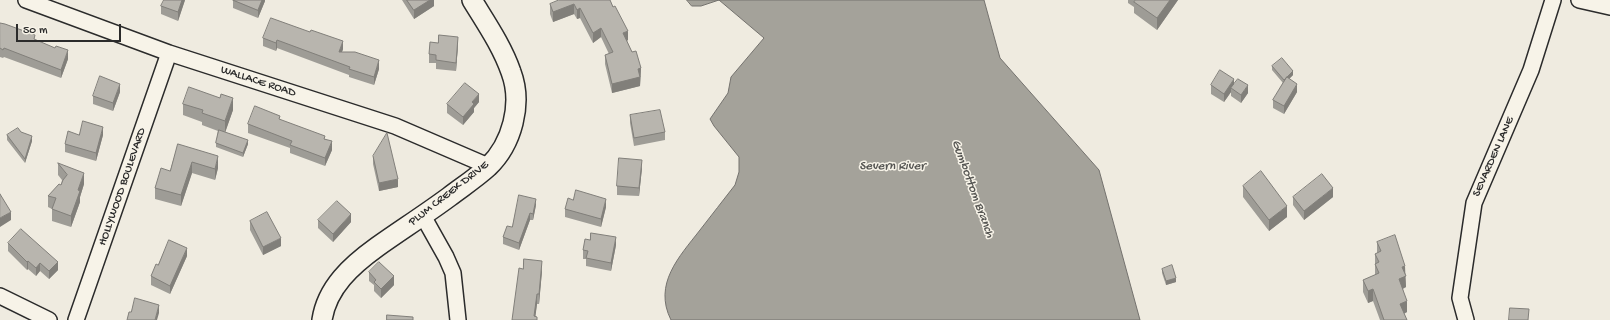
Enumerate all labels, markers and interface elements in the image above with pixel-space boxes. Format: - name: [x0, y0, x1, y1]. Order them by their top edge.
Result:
- scale bar: [18, 16, 123, 42]
- text: 50 m: [23, 24, 48, 38]
- street label: WALLACE ROAD: [219, 63, 297, 101]
- street label: SEVARDEN LANE: [1470, 115, 1518, 199]
- street label: HOLLYWOOD BOULEVARD: [96, 126, 150, 248]
- water label: Gumbottom Branch: [947, 138, 997, 240]
- street label: PLUM CREEK DRIVE: [406, 158, 492, 230]
- water label: Severn River: [859, 159, 925, 175]

